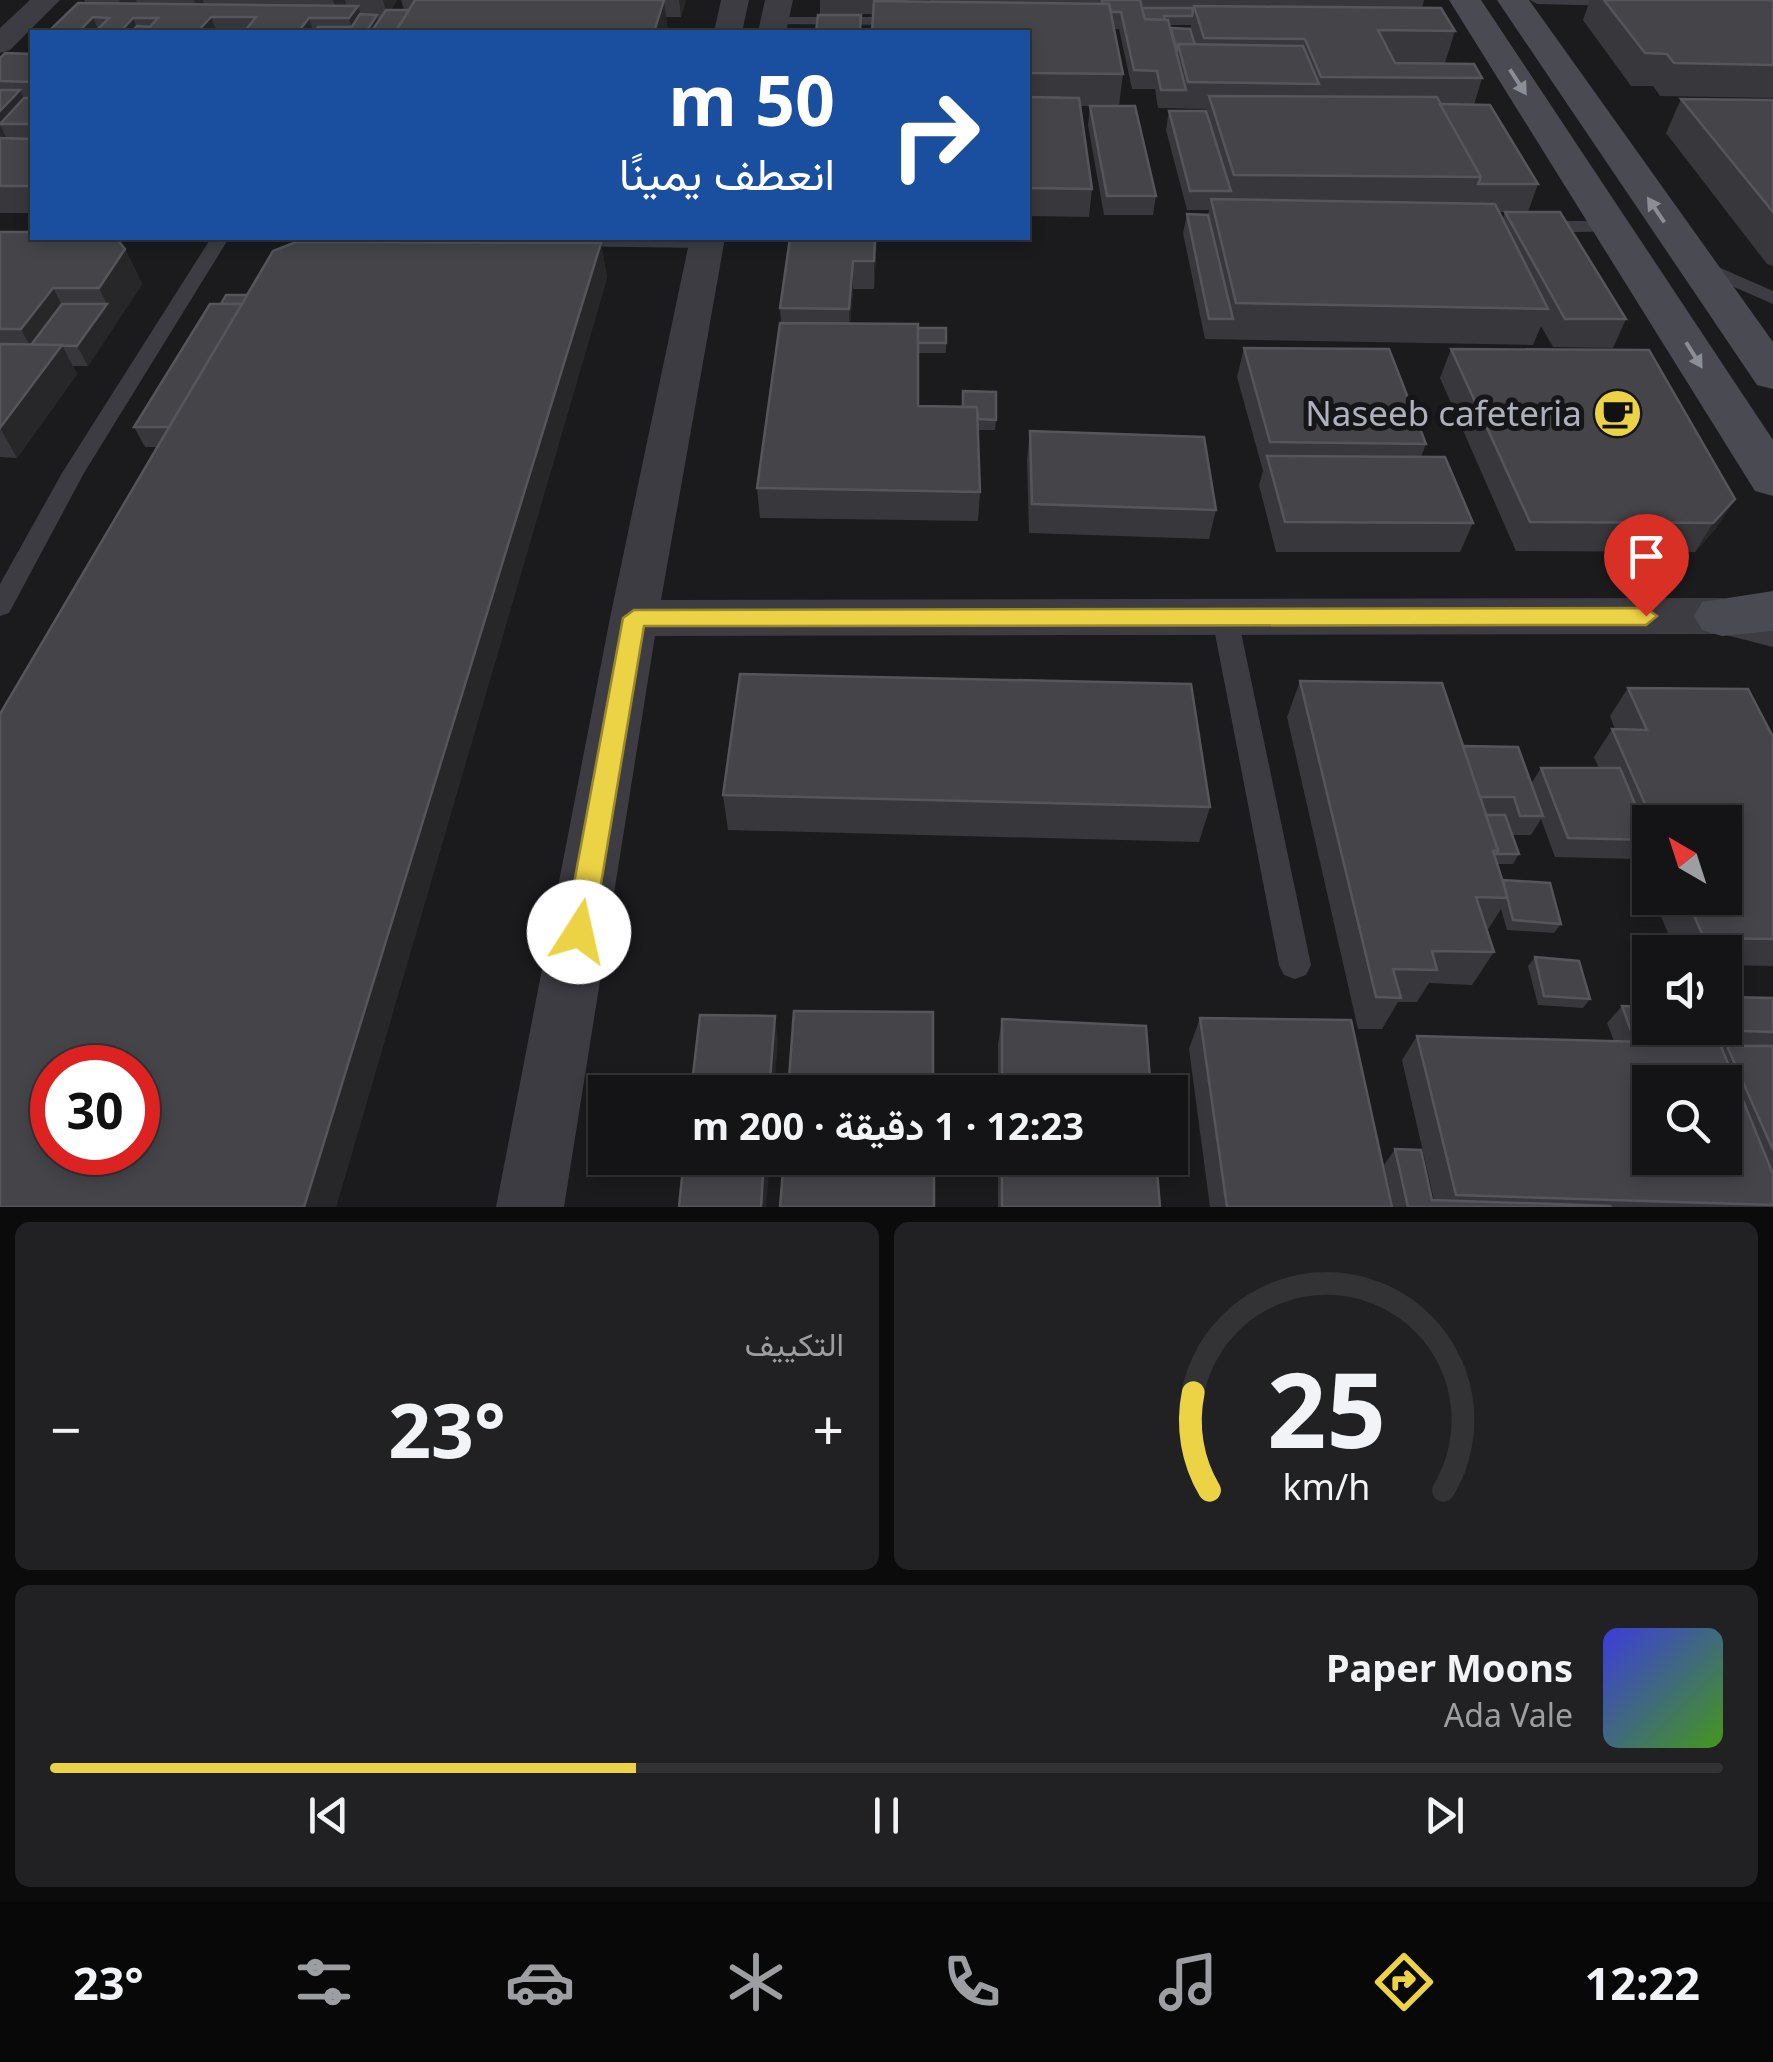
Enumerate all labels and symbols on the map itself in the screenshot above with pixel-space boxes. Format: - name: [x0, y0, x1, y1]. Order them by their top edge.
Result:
- one-way arrow: [1508, 68, 1526, 96]
- one-way arrow: [1647, 197, 1666, 224]
- one-way arrow: [1685, 341, 1703, 369]
- cafe icon: Naseeb cafeteria: [1591, 388, 1643, 440]
- place label: Naseeb cafeteria: [1305, 389, 1582, 436]
- pin: [1604, 514, 1689, 617]
- north arrow: [1632, 805, 1742, 915]
- position arrow: [527, 880, 631, 984]
- speed limit sign: 30: [30, 1045, 160, 1175]

